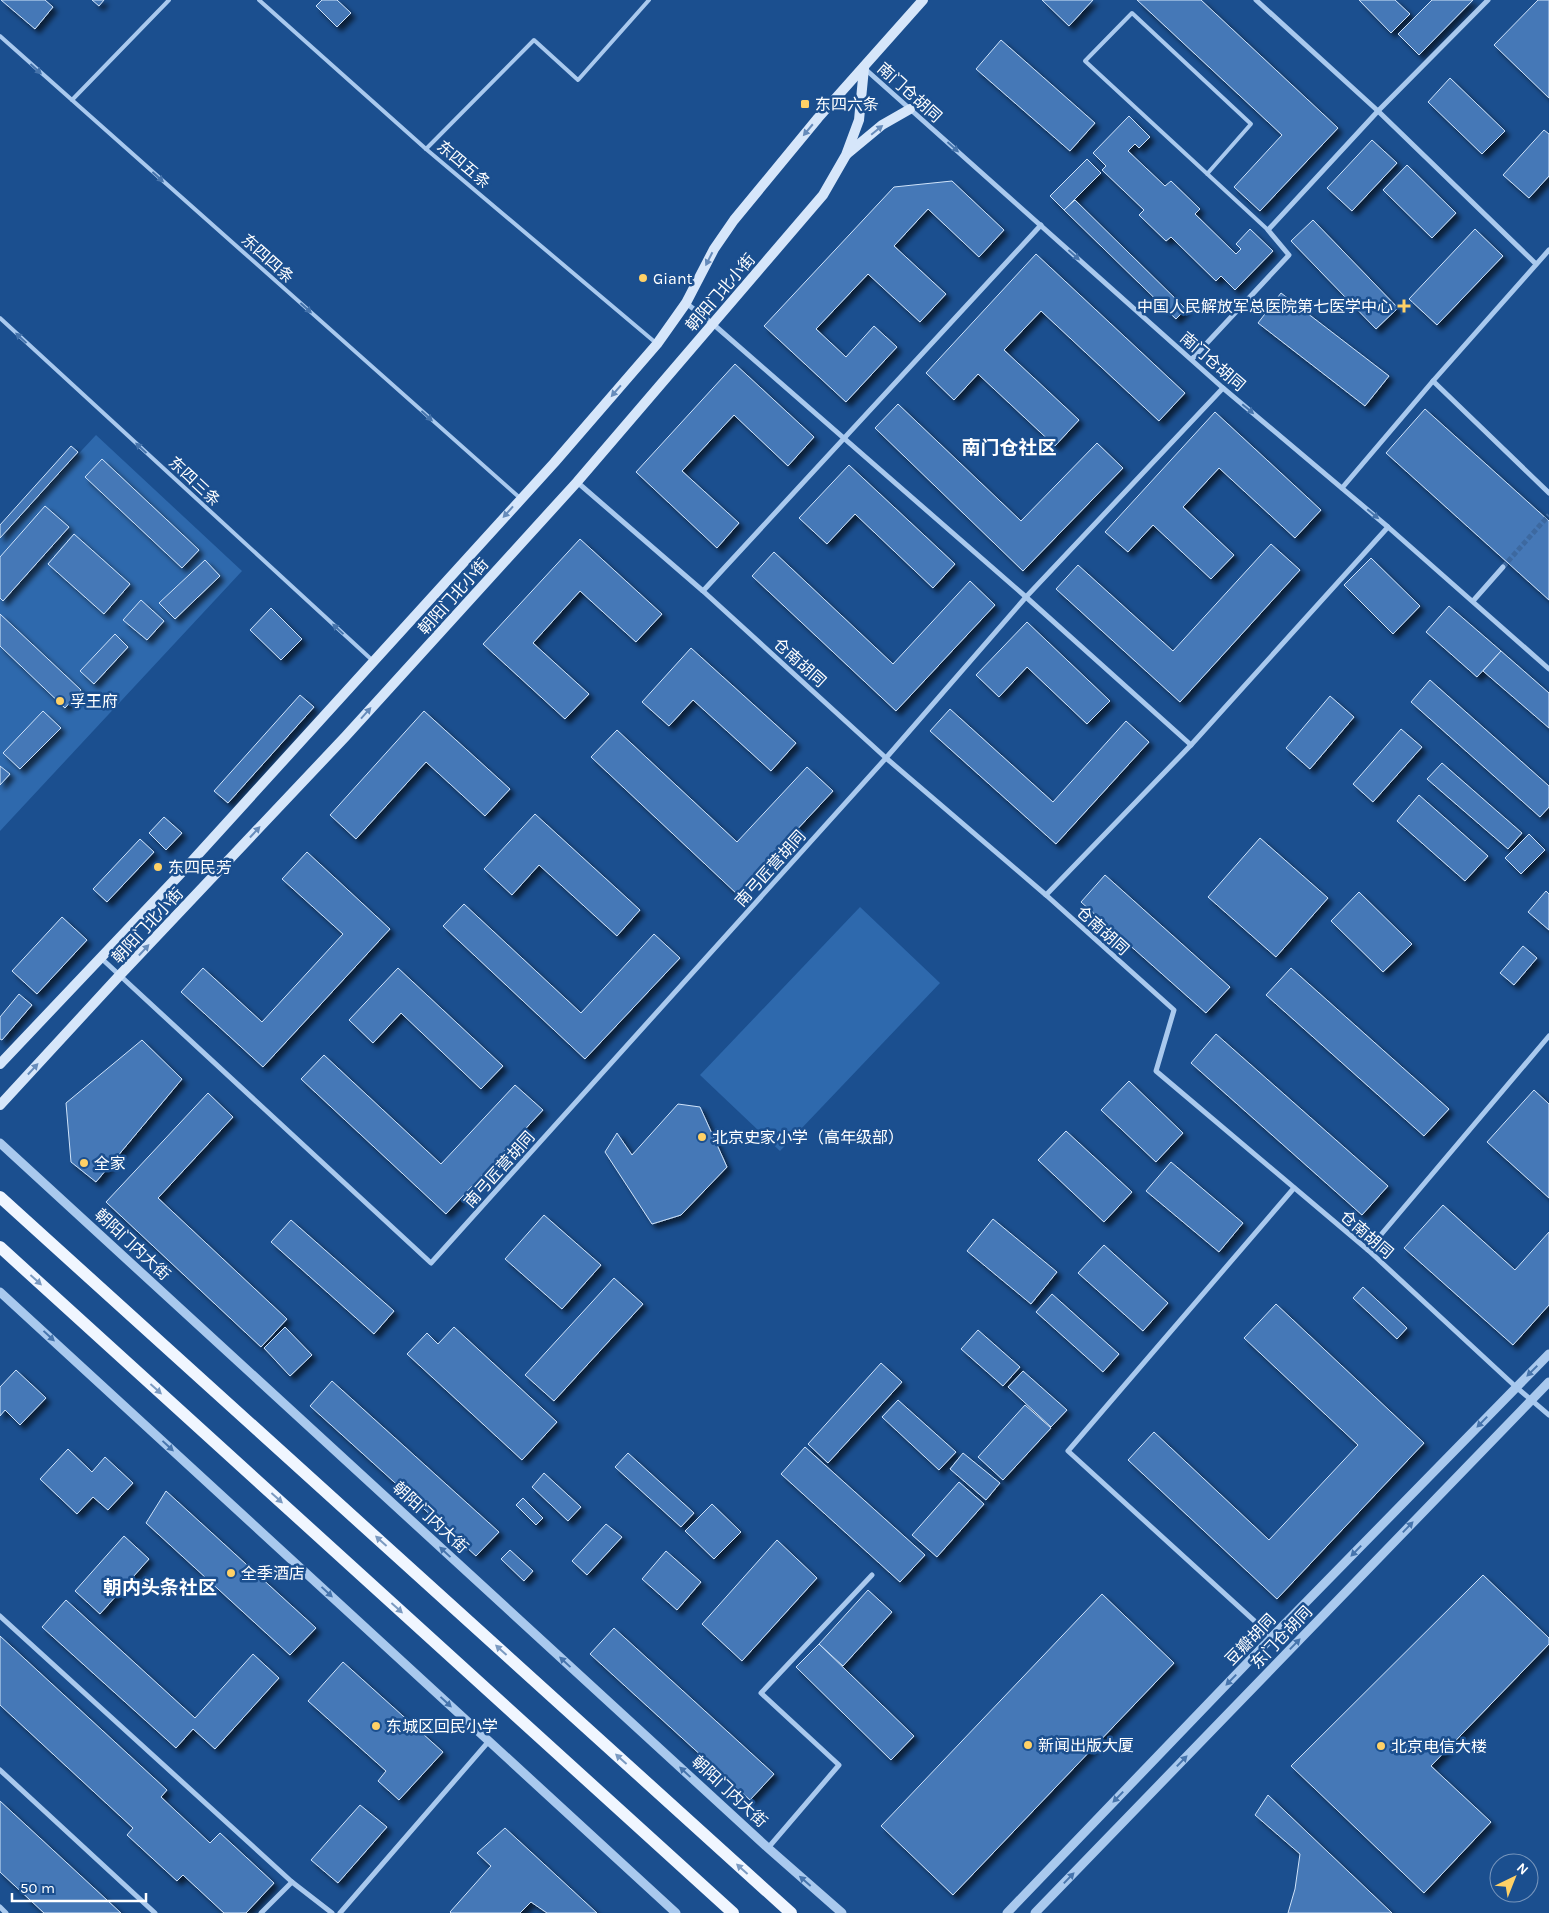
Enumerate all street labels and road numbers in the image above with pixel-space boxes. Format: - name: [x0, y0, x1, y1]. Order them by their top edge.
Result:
- street label: 南门仓胡同: [874, 59, 946, 126]
- street label: 东四五条: [433, 137, 494, 192]
- street label: 东四四条: [238, 230, 298, 287]
- street label: 朝阳门北小街: [682, 250, 759, 335]
- street label: 南门仓胡同: [1176, 328, 1249, 395]
- street label: 东四三条: [165, 453, 225, 510]
- street label: 朝阳门北小街: [414, 554, 493, 638]
- street label: 仓南胡同: [770, 634, 830, 691]
- street label: 南弓匠营胡同: [731, 826, 810, 910]
- street label: 朝阳门北小街: [108, 884, 187, 967]
- street label: 仓南胡同: [1073, 902, 1133, 959]
- street label: 南弓匠营胡同: [460, 1127, 539, 1211]
- street label: 朝阳门内大街: [91, 1205, 174, 1284]
- street label: 仓南胡同: [1336, 1206, 1397, 1263]
- street label: 朝阳门内大街: [389, 1478, 472, 1557]
- street label: 东门仓胡同: [1247, 1602, 1316, 1673]
- street label: 豆瓣胡同: [1221, 1610, 1279, 1669]
- street label: 朝阳门内大街: [688, 1752, 771, 1831]

